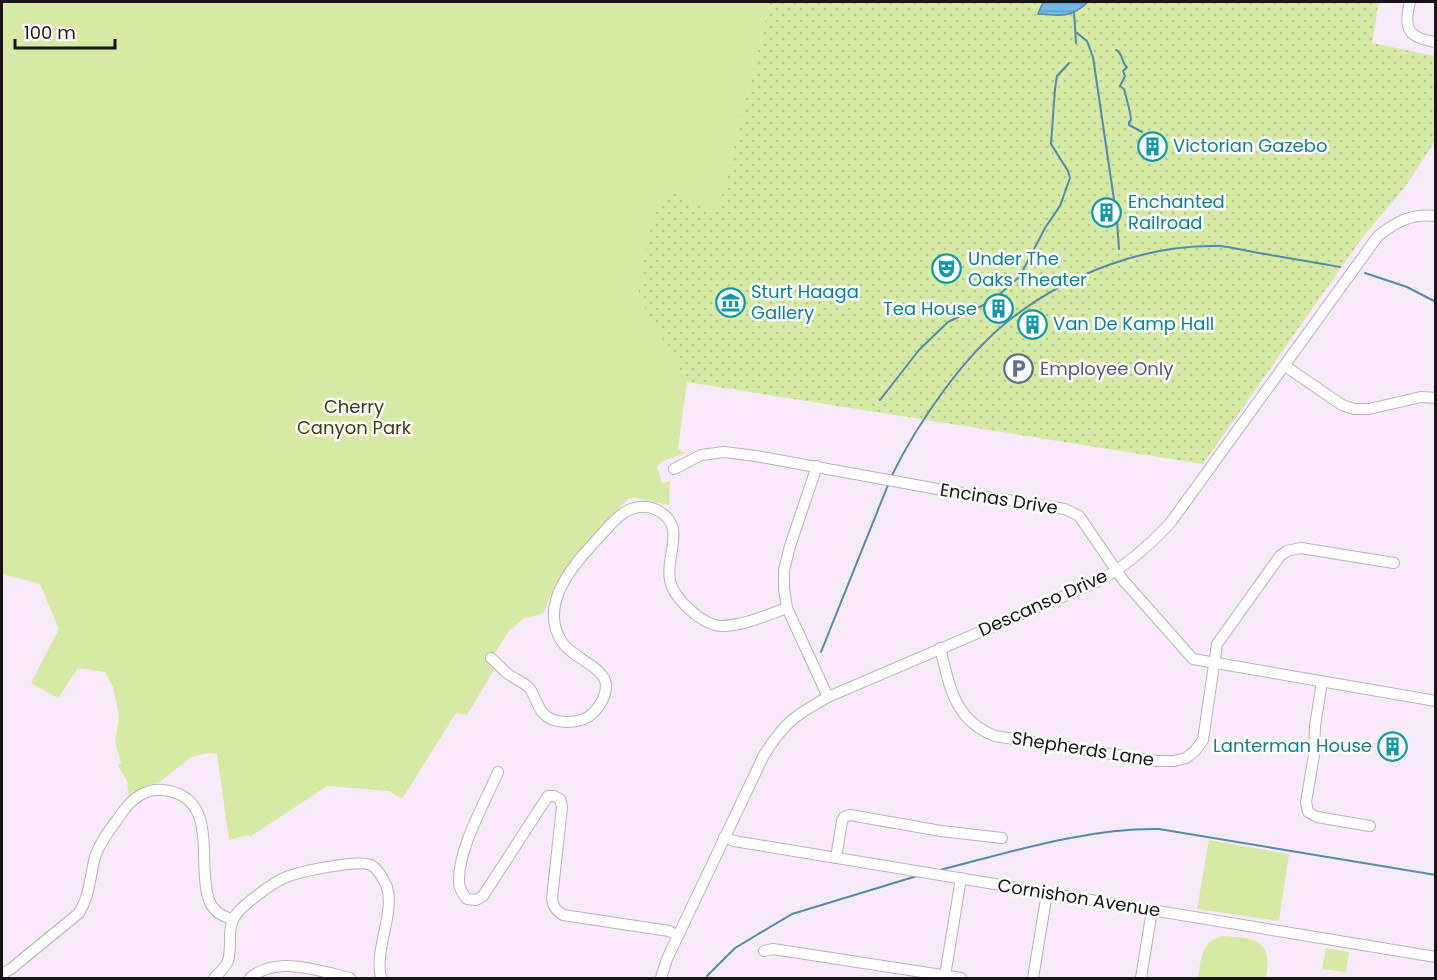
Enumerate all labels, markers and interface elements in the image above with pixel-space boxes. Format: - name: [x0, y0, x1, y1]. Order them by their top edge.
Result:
- scale bar: [15, 12, 116, 50]
- text: 100 m: [24, 20, 76, 45]
- building icon: Victorian Gazebo: [1136, 130, 1168, 162]
- place label: Victorian Gazebo: [1173, 133, 1327, 158]
- place label: Enchanted Railroad: [1128, 189, 1225, 235]
- building icon: Enchanted Railroad: [1091, 196, 1123, 228]
- place label: Under The Oaks Theater: [968, 246, 1087, 292]
- theatre icon: Under The Oaks Theater: [931, 253, 963, 285]
- place label: Sturt Haaga Gallery: [751, 279, 859, 325]
- museum icon: Sturt Haaga Gallery: [714, 286, 746, 318]
- building icon: Tea House: [982, 293, 1014, 325]
- place label: Tea House: [883, 296, 977, 321]
- building icon: Van De Kamp Hall: [1016, 308, 1048, 340]
- place label: Van De Kamp Hall: [1053, 311, 1214, 336]
- parking icon: Employee Only: [1003, 353, 1035, 385]
- place label: Employee Only: [1040, 356, 1173, 381]
- park label: Cherry Canyon Park: [297, 394, 412, 440]
- street label: Encinas Drive: [938, 477, 1060, 520]
- street label: Descanso Drive: [974, 563, 1111, 642]
- street label: Shepherds Lane: [1010, 725, 1156, 772]
- building icon: Lanterman House: [1377, 730, 1409, 762]
- place label: Lanterman House: [1213, 733, 1372, 758]
- street label: Cornishon Avenue: [996, 872, 1162, 923]

